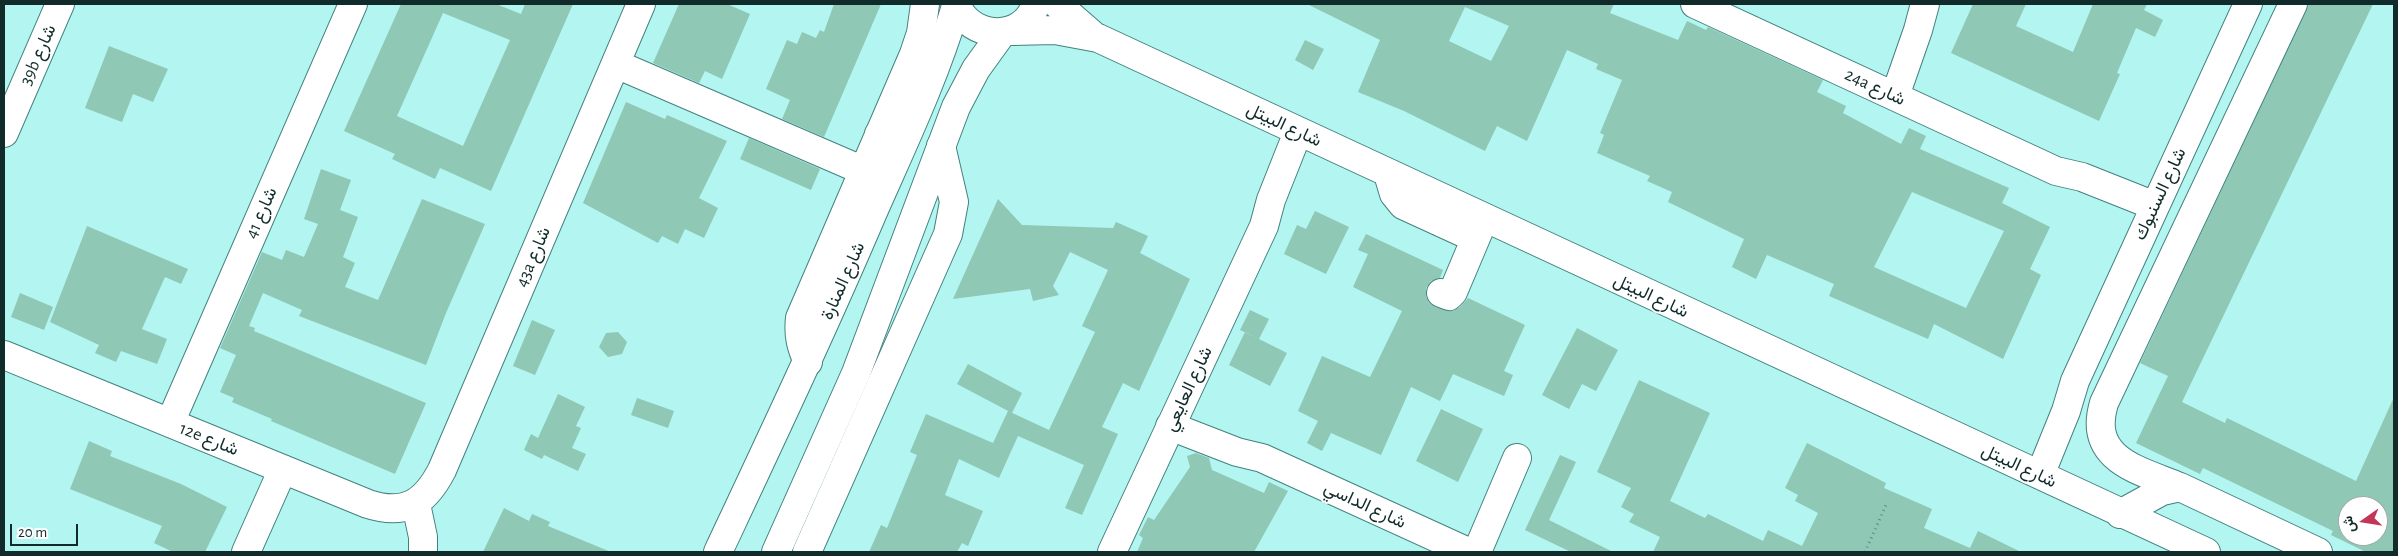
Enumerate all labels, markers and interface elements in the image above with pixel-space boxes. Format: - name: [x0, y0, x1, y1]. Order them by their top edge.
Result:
- street label: 39b شارع: [15, 21, 61, 89]
- street label: 24a شارع: [1841, 64, 1909, 110]
- street label: شارع البيتل: [1243, 98, 1325, 152]
- street label: شارع السنبوك: [2129, 144, 2191, 244]
- street label: شارع 41: [240, 184, 282, 242]
- street label: 43a شارع: [511, 224, 555, 290]
- street label: شارع المنارة: [816, 239, 870, 323]
- street label: شارع البيتل: [1610, 269, 1692, 323]
- street label: شارع العايعي: [1159, 343, 1217, 435]
- street label: 12e شارع: [176, 417, 242, 461]
- street label: شارع البيتل: [1978, 439, 2060, 493]
- street label: شارع الداسي: [1320, 477, 1410, 533]
- north arrow: [2338, 496, 2388, 546]
- scale bar: [12, 514, 80, 546]
- text: ش: [2341, 514, 2358, 534]
- text: 20 m: [18, 525, 47, 540]

